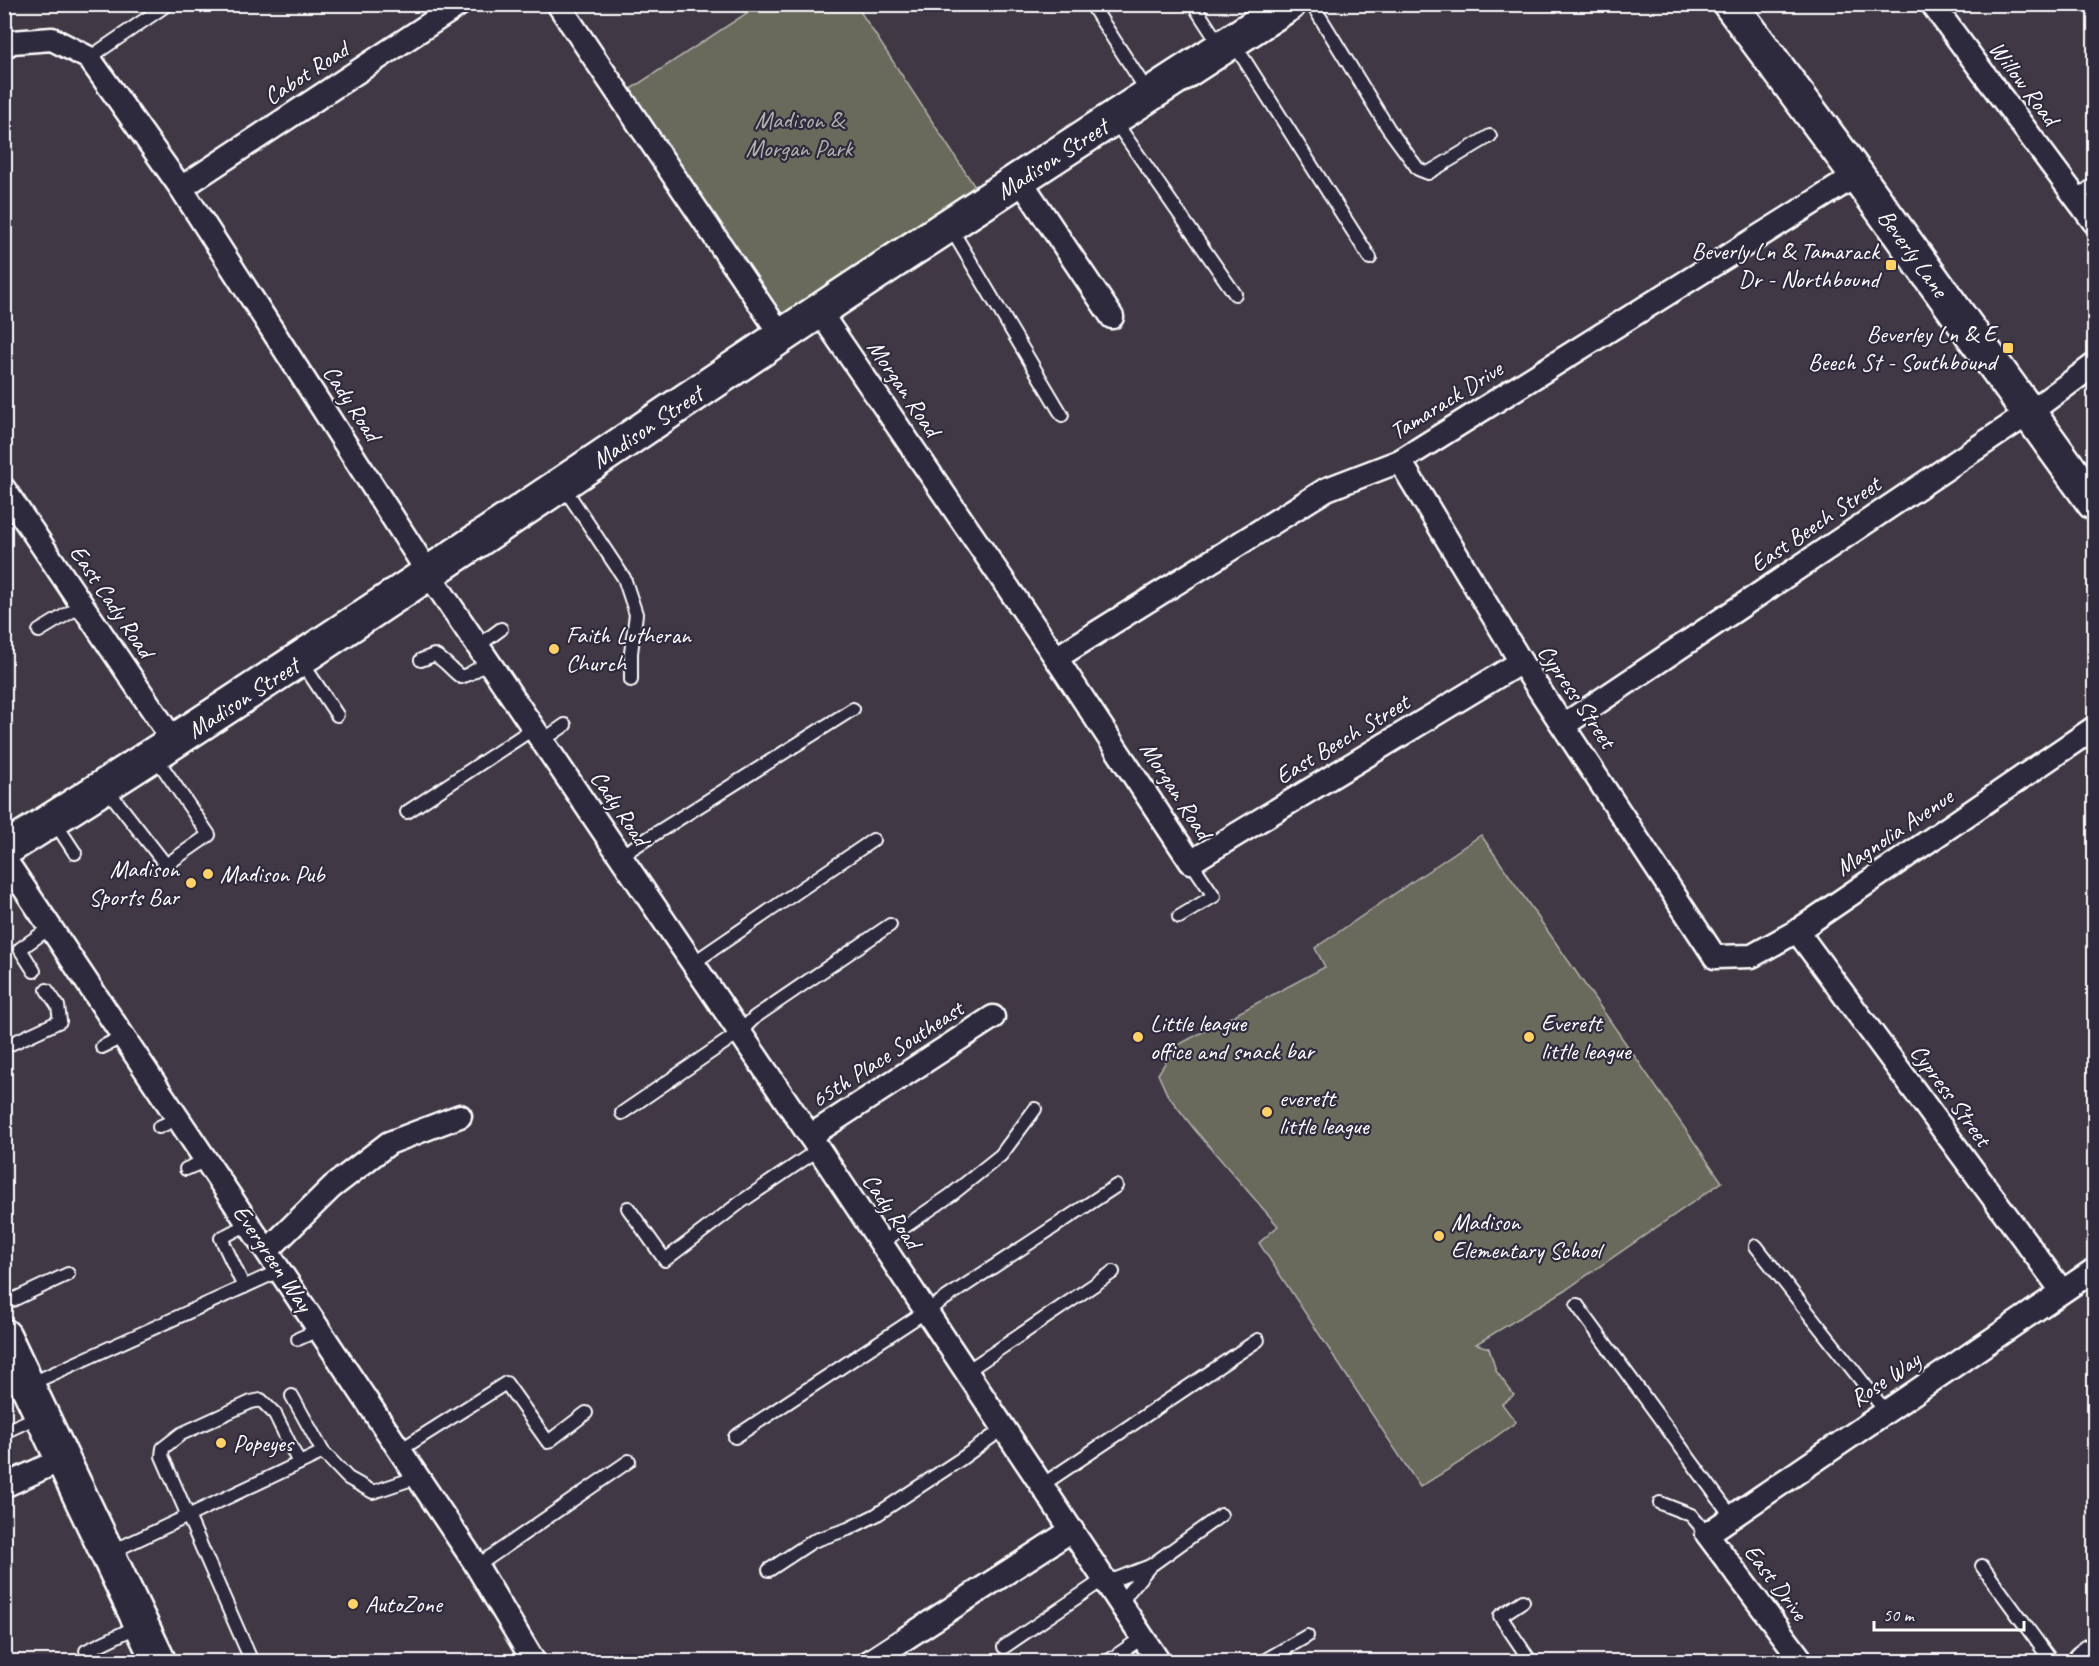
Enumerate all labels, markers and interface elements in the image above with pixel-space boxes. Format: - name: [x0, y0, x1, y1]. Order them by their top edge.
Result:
- street label: Cabot Road: [258, 33, 357, 111]
- street label: Willow Road: [1982, 35, 2068, 134]
- park label: Madison & Morgan Park: [746, 105, 855, 163]
- street label: Madison Street: [990, 110, 1116, 206]
- street label: Beverly Lane: [1871, 203, 1956, 305]
- place label: Beverly Ln & Tamarack Dr - Northbound: [1692, 236, 1883, 294]
- marker: Beverly Ln & Tamarack Dr - Northbound: [1884, 258, 1898, 272]
- place label: Beverley Ln & E Beech St - Southbound: [1808, 319, 2000, 377]
- street label: Morgan Road: [861, 334, 949, 445]
- marker: Beverley Ln & E Beech St - Southbound: [2001, 341, 2015, 355]
- street label: Tamarack Drive: [1384, 352, 1510, 446]
- street label: Cady Road: [316, 359, 390, 450]
- street label: Madison Street: [586, 377, 711, 475]
- street label: East Beech Street: [1744, 468, 1888, 579]
- street label: East Cady Road: [63, 539, 163, 666]
- place label: Faith Lutheran Church: [566, 620, 692, 678]
- street label: Cypress Street: [1531, 638, 1624, 755]
- marker: Faith Lutheran Church: [547, 642, 561, 656]
- street label: Madison Street: [181, 649, 307, 745]
- street label: East Beech Street: [1270, 686, 1416, 791]
- street label: Morgan Road: [1133, 736, 1221, 847]
- street label: Cady Road: [584, 764, 658, 855]
- street label: Magnolia Avenue: [1829, 780, 1960, 882]
- place label: Madison Sports Bar: [88, 854, 181, 912]
- place label: Madison Pub: [220, 859, 326, 889]
- marker: Madison Pub: [201, 867, 215, 881]
- marker: Madison Sports Bar: [184, 876, 198, 890]
- street label: 65th Place Southeast: [805, 992, 971, 1114]
- place label: Little league office and snack bar: [1150, 1008, 1316, 1066]
- place label: Everett little league: [1541, 1008, 1633, 1066]
- marker: Little league office and snack bar: [1131, 1030, 1145, 1044]
- marker: Everett little league: [1522, 1030, 1536, 1044]
- street label: Cypress Street: [1904, 1038, 1999, 1154]
- place label: everett little league: [1279, 1083, 1371, 1141]
- marker: everett little league: [1260, 1105, 1274, 1119]
- street label: Cady Road: [856, 1167, 930, 1258]
- street label: Evergreen Way: [226, 1199, 321, 1319]
- place label: Madison Elementary School: [1451, 1207, 1605, 1265]
- marker: Madison Elementary School: [1432, 1229, 1446, 1243]
- street label: Rose Way: [1844, 1344, 1927, 1413]
- place label: Popeyes: [233, 1428, 295, 1458]
- marker: Popeyes: [214, 1436, 228, 1450]
- street label: East Drive: [1738, 1538, 1816, 1628]
- place label: AutoZone: [365, 1589, 444, 1619]
- scale bar: [1874, 1594, 2024, 1632]
- marker: AutoZone: [346, 1597, 360, 1611]
- text: 50 m: [1883, 1604, 1916, 1626]

